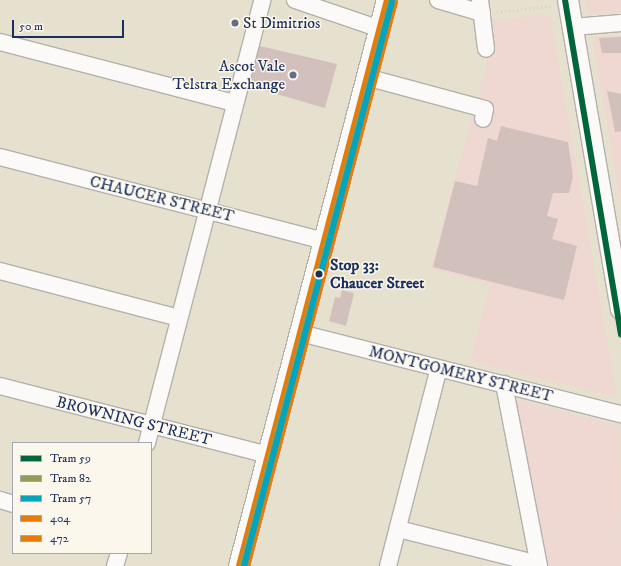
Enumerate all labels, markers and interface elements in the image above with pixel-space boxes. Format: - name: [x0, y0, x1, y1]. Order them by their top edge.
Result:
- scale bar: [14, 12, 126, 38]
- place label: St Dimitrios: [243, 13, 320, 33]
- marker: St Dimitrios: [230, 18, 240, 28]
- text: 50 m: [19, 19, 43, 34]
- place label: Ascot Vale Telstra Exchange: [172, 56, 285, 94]
- marker: Ascot Vale Telstra Exchange: [288, 70, 298, 80]
- street label: CHAUCER STREET: [88, 172, 236, 226]
- place label: Stop 33: Chaucer Street: [330, 255, 424, 293]
- marker: Stop 33: Chaucer Street: [312, 267, 326, 281]
- street label: MONTGOMERY STREET: [367, 342, 555, 406]
- street label: BROWNING STREET: [54, 392, 214, 450]
- legend: [12, 442, 152, 554]
- text: Tram 59: [50, 451, 91, 466]
- text: Tram 82: [50, 471, 91, 486]
- text: Tram 57: [50, 491, 91, 506]
- text: 404: [50, 511, 70, 526]
- text: 472: [50, 531, 69, 546]

